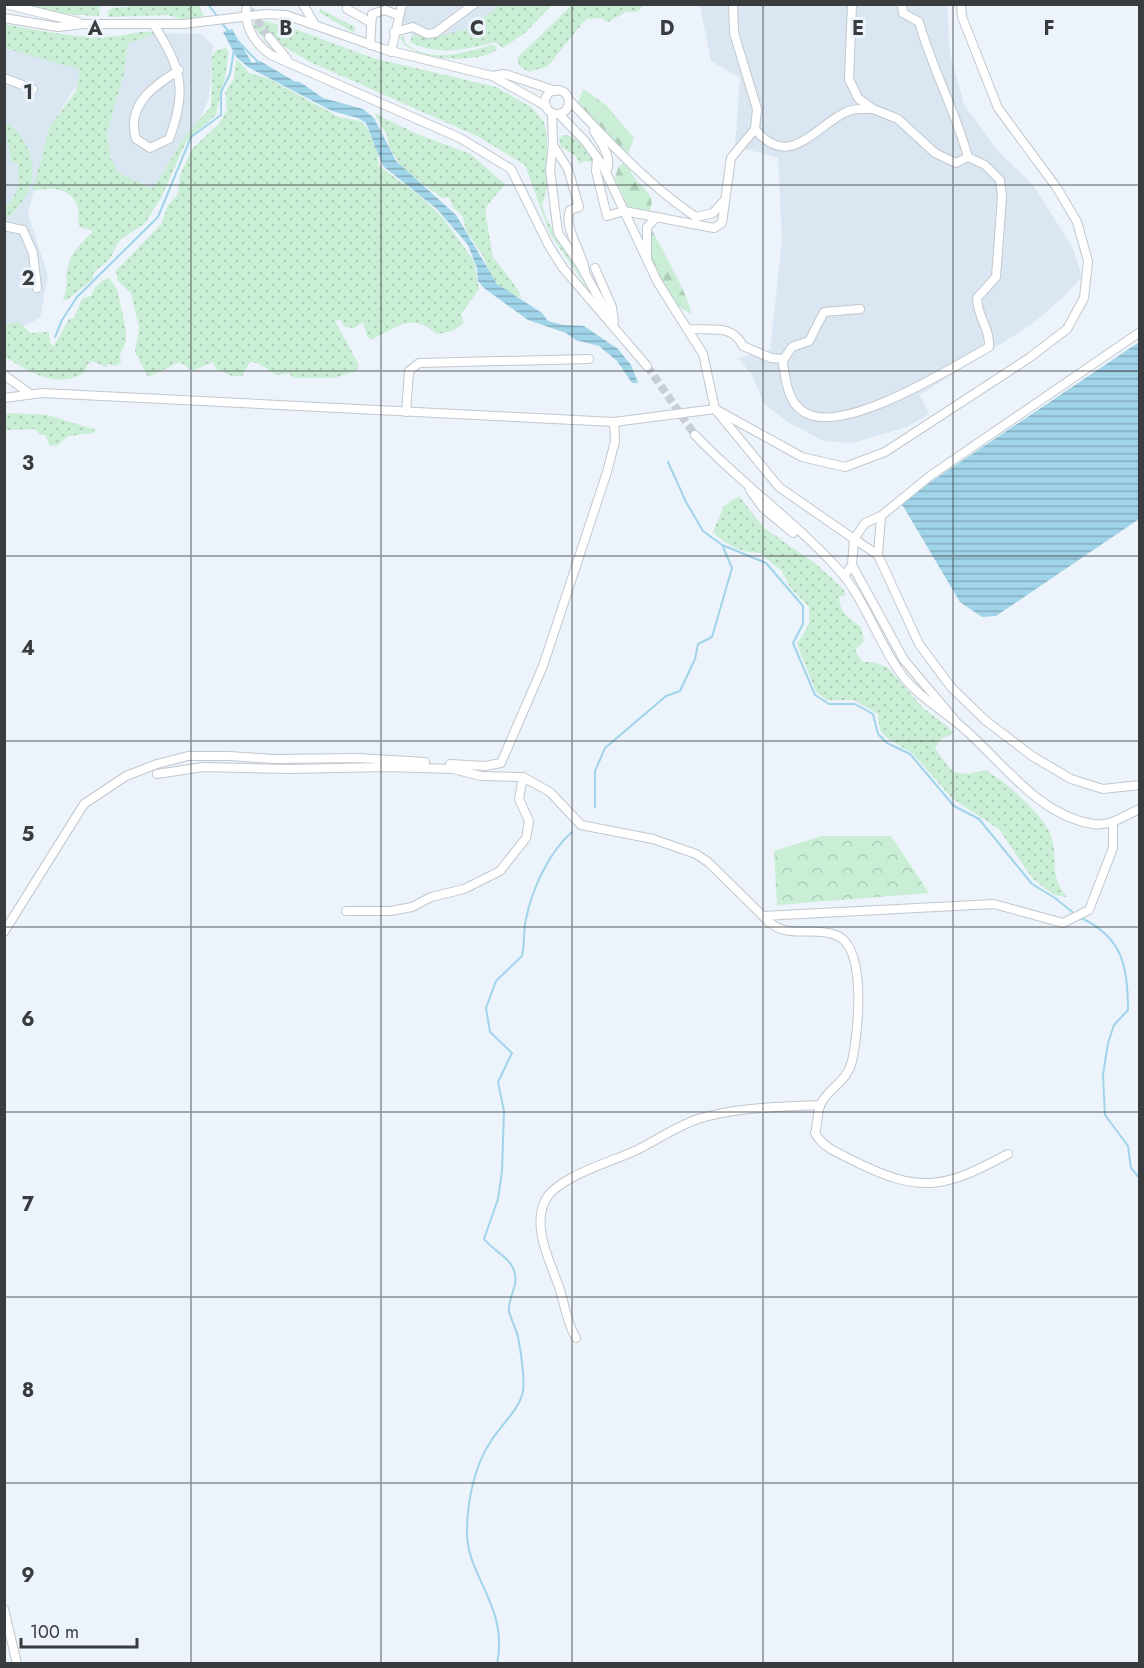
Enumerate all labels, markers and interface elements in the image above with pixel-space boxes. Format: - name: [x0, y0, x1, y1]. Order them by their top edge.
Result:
- text: A: [87, 14, 103, 43]
- text: B: [279, 14, 293, 43]
- text: C: [470, 14, 484, 43]
- text: D: [660, 14, 674, 43]
- text: E: [852, 14, 864, 43]
- text: F: [1043, 14, 1055, 43]
- text: 1: [23, 78, 33, 107]
- text: 2: [21, 264, 35, 293]
- text: 3: [22, 449, 34, 478]
- text: 4: [21, 634, 35, 663]
- text: 5: [22, 820, 35, 849]
- text: 6: [21, 1005, 35, 1034]
- text: 7: [22, 1190, 35, 1219]
- text: 8: [22, 1376, 34, 1405]
- text: 9: [21, 1561, 35, 1590]
- scale bar: [21, 1611, 136, 1649]
- text: 100 m: [30, 1619, 79, 1645]

